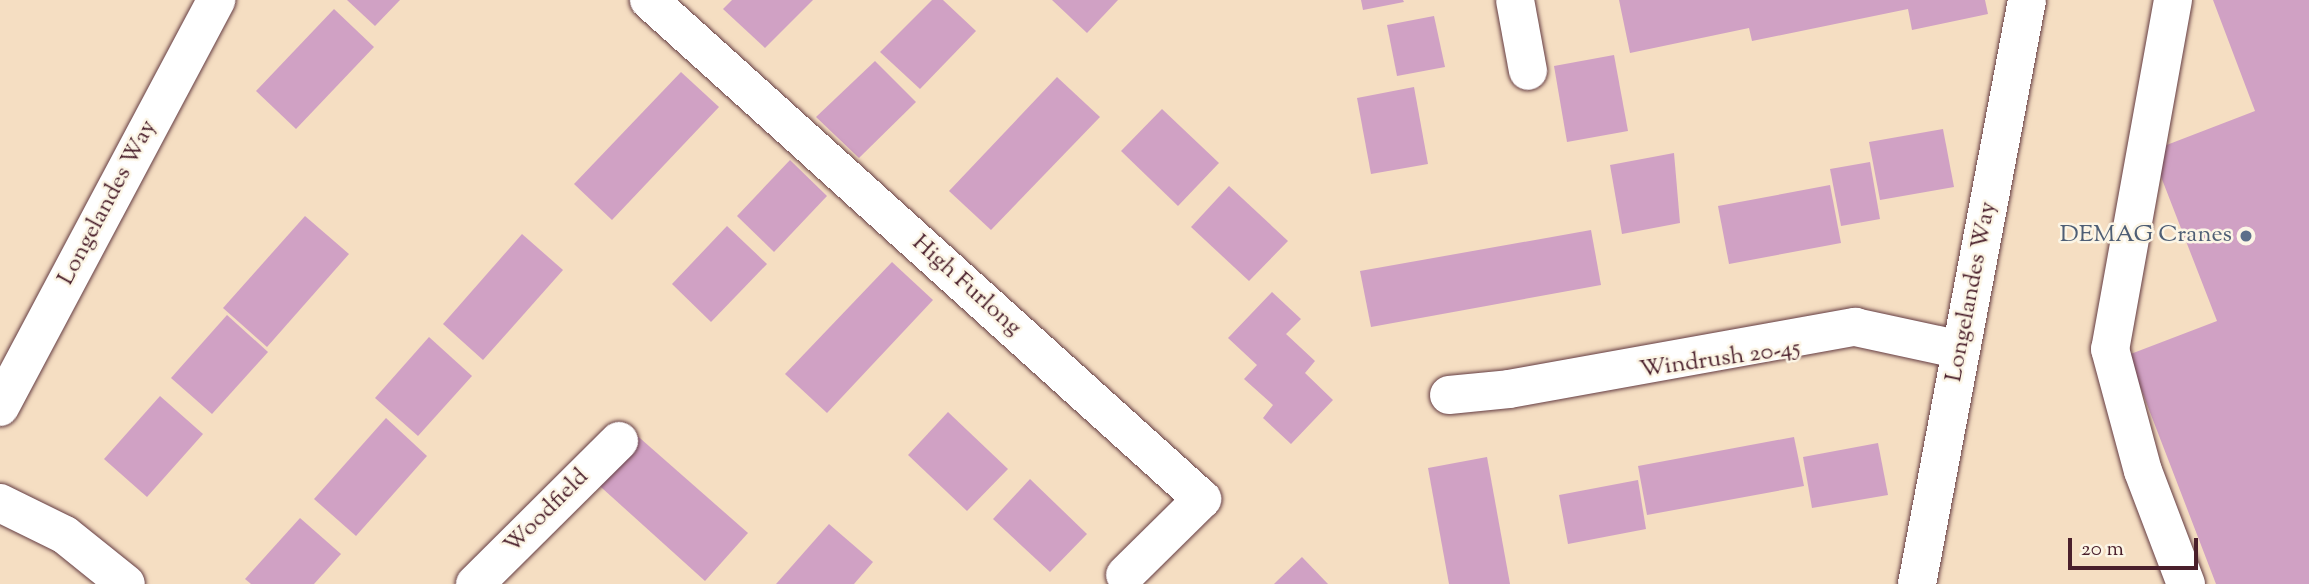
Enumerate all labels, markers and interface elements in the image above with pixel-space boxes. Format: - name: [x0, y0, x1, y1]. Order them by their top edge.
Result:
- street label: Longelandes Way: [52, 116, 164, 290]
- street label: Longelandes Way: [1940, 199, 2004, 385]
- place label: DEMAG Cranes: [2060, 222, 2232, 250]
- marker: DEMAG Cranes: [2238, 228, 2254, 244]
- street label: High Furlong: [905, 229, 1027, 343]
- street label: Windrush 20-45: [1638, 334, 1802, 386]
- street label: Woodfield: [499, 464, 595, 560]
- scale bar: [2071, 524, 2200, 568]
- text: 20 m: [2081, 535, 2124, 565]

